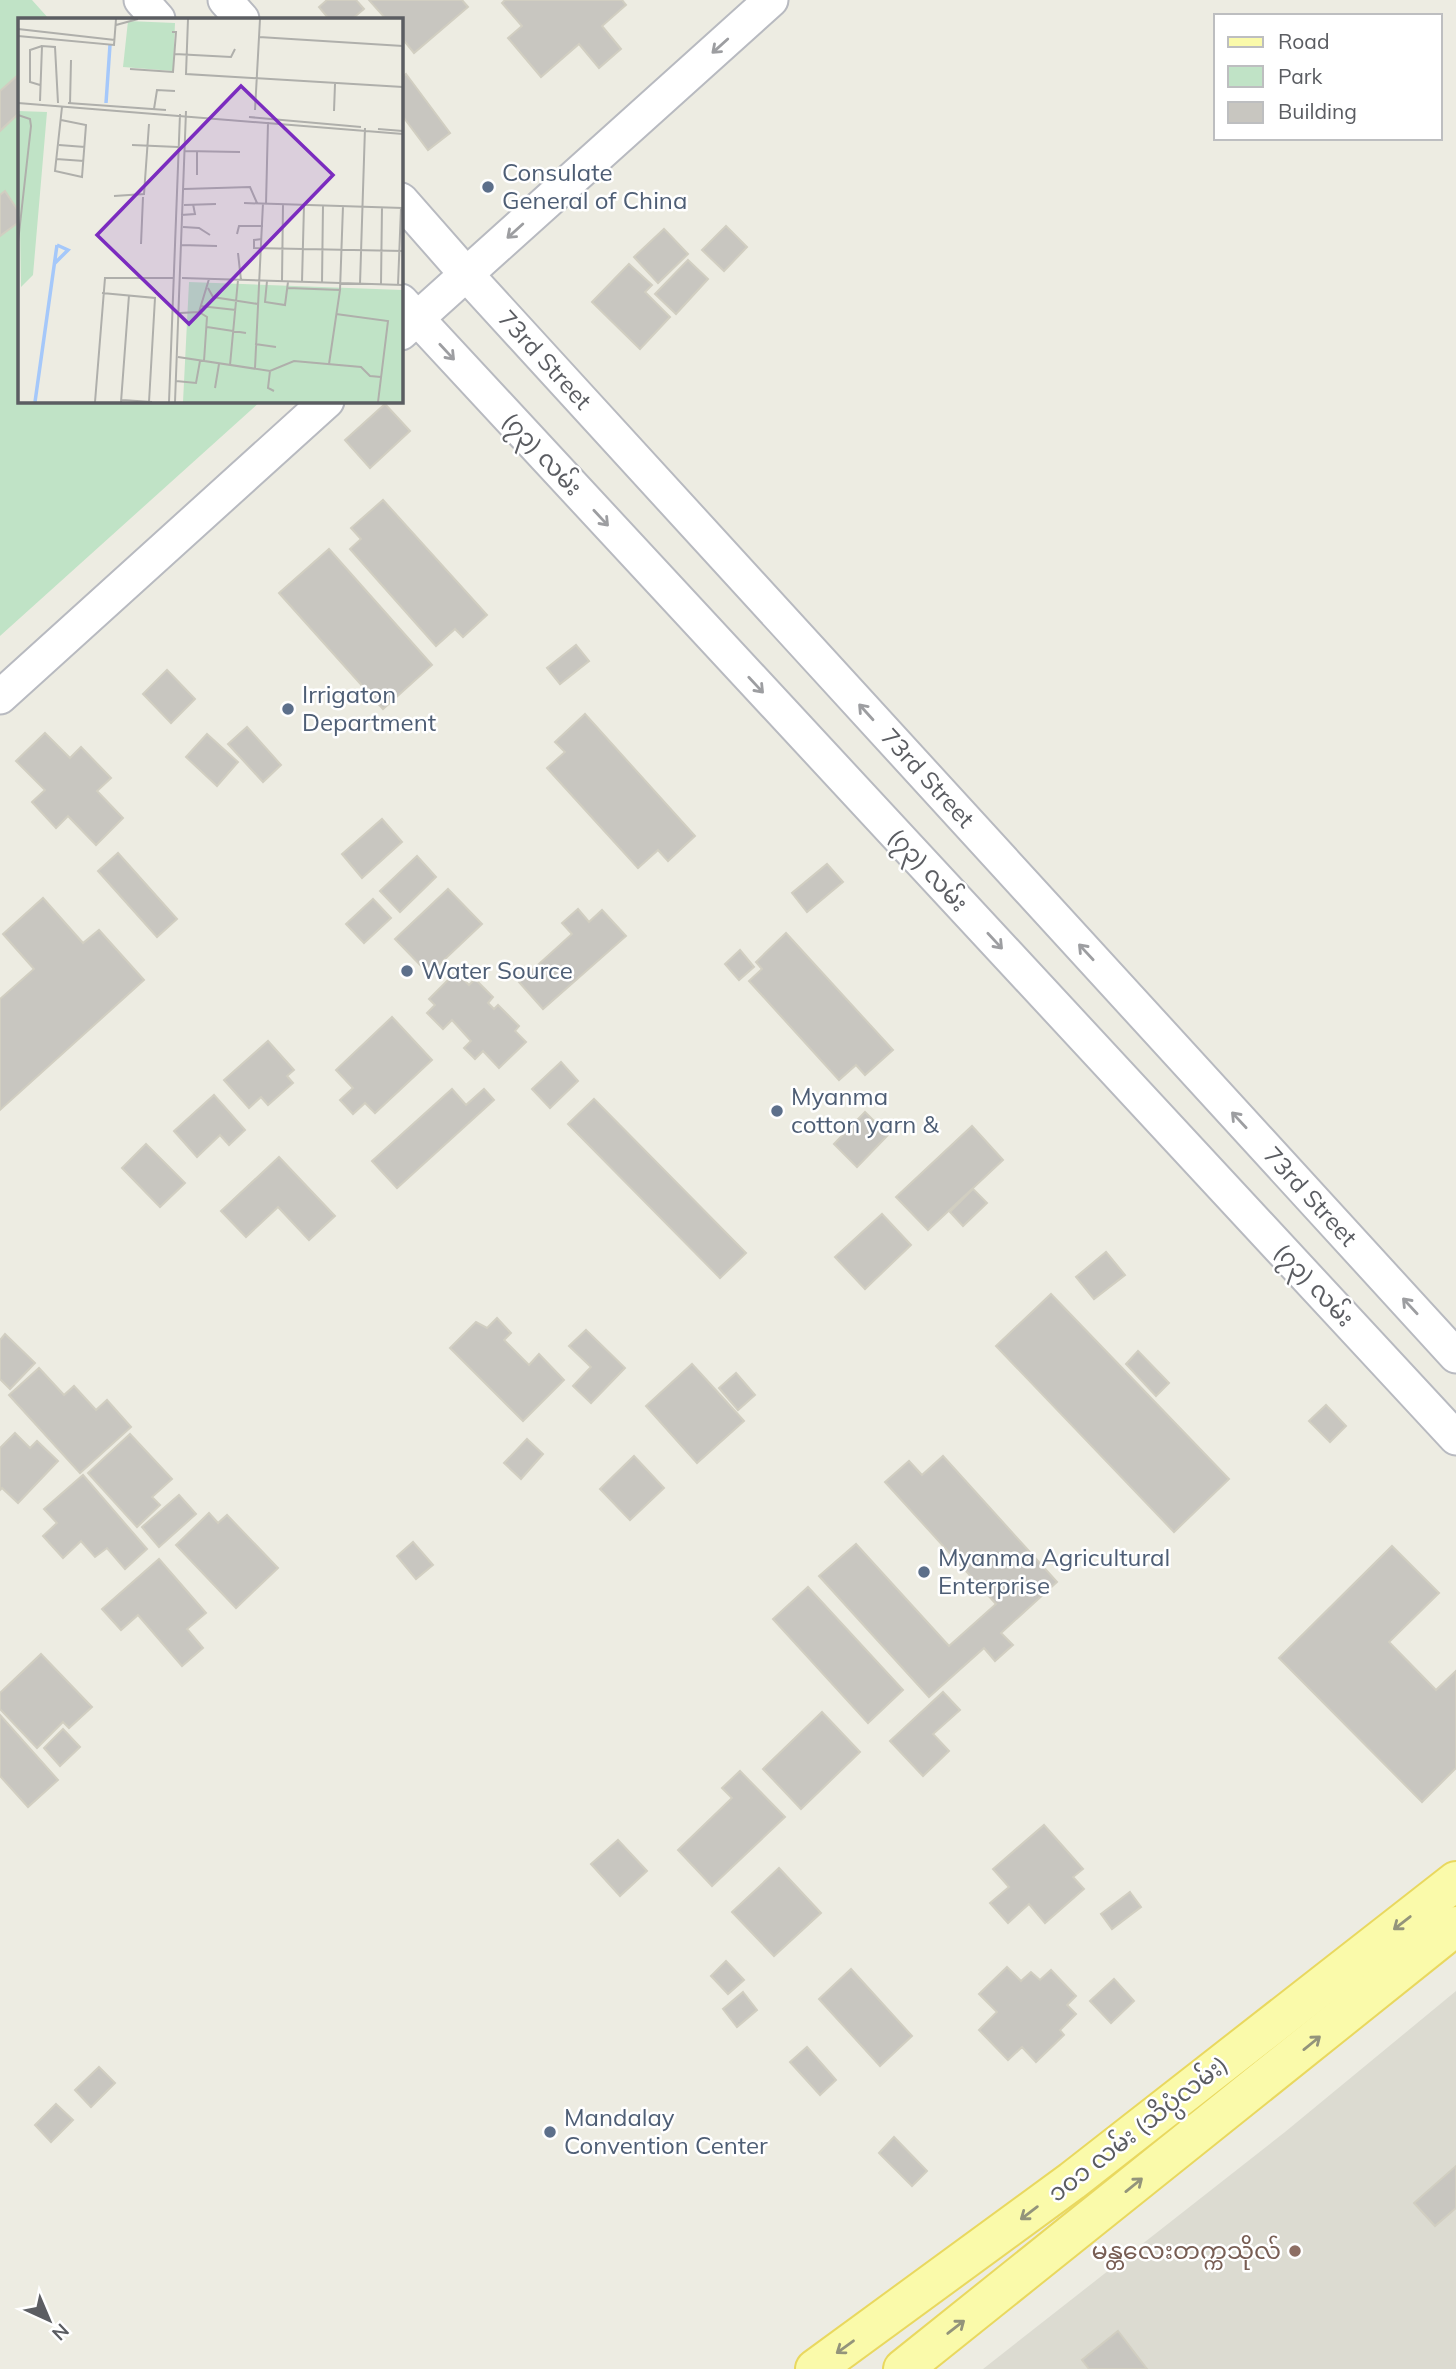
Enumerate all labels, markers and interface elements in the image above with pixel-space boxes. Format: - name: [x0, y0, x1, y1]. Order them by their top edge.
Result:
- legend: [1214, 14, 1442, 140]
- inset map: [18, 18, 402, 402]
- text: Road: [1278, 28, 1329, 54]
- one-way arrow: [711, 38, 729, 54]
- text: Park: [1278, 63, 1322, 89]
- text: Building: [1278, 98, 1357, 124]
- place label: Consulate General of China: [502, 157, 687, 215]
- marker: Consulate General of China: [480, 179, 496, 195]
- one-way arrow: [507, 223, 524, 240]
- street label: 73rd Street: [492, 303, 598, 415]
- one-way arrow: [438, 343, 455, 360]
- street label: (၇၃) လမ်း: [493, 405, 589, 505]
- one-way arrow: [593, 509, 610, 526]
- one-way arrow: [748, 676, 765, 693]
- place label: Irrigaton Department: [302, 679, 436, 737]
- marker: Irrigaton Department: [280, 701, 296, 717]
- one-way arrow: [858, 703, 874, 721]
- street label: 73rd Street: [875, 722, 981, 834]
- street label: (၇၃) လမ်း: [879, 821, 975, 921]
- one-way arrow: [986, 932, 1003, 949]
- one-way arrow: [1078, 944, 1094, 962]
- place label: Water Source: [421, 955, 573, 985]
- marker: Water Source: [399, 963, 415, 979]
- place label: Myanma cotton yarn &: [791, 1081, 940, 1139]
- marker: Myanma cotton yarn &: [769, 1103, 785, 1119]
- one-way arrow: [1231, 1112, 1248, 1129]
- street label: 73rd Street: [1258, 1140, 1364, 1252]
- street label: (၇၃) လမ်း: [1265, 1236, 1361, 1336]
- one-way arrow: [1402, 1297, 1418, 1315]
- place label: Myanma Agricultural Enterprise: [938, 1542, 1170, 1600]
- marker: Myanma Agricultural Enterprise: [916, 1564, 932, 1580]
- one-way arrow: [1394, 1916, 1412, 1931]
- one-way arrow: [1302, 2035, 1320, 2050]
- street label: ၁၀၁ လမ်း (သိပ္ပံလမ်း): [1042, 2049, 1237, 2212]
- place label: Mandalay Convention Center: [564, 2102, 768, 2160]
- marker: Mandalay Convention Center: [542, 2124, 558, 2140]
- one-way arrow: [1125, 2177, 1143, 2193]
- one-way arrow: [1020, 2206, 1039, 2221]
- place label: မန္တလေးတက္ကသိုလ်: [1091, 2235, 1281, 2270]
- marker: မန္တလေးတက္ကသိုလ်: [1287, 2243, 1303, 2259]
- north arrow: [14, 2285, 84, 2355]
- text: N: [47, 2319, 74, 2346]
- one-way arrow: [947, 2319, 965, 2334]
- one-way arrow: [836, 2340, 855, 2354]

